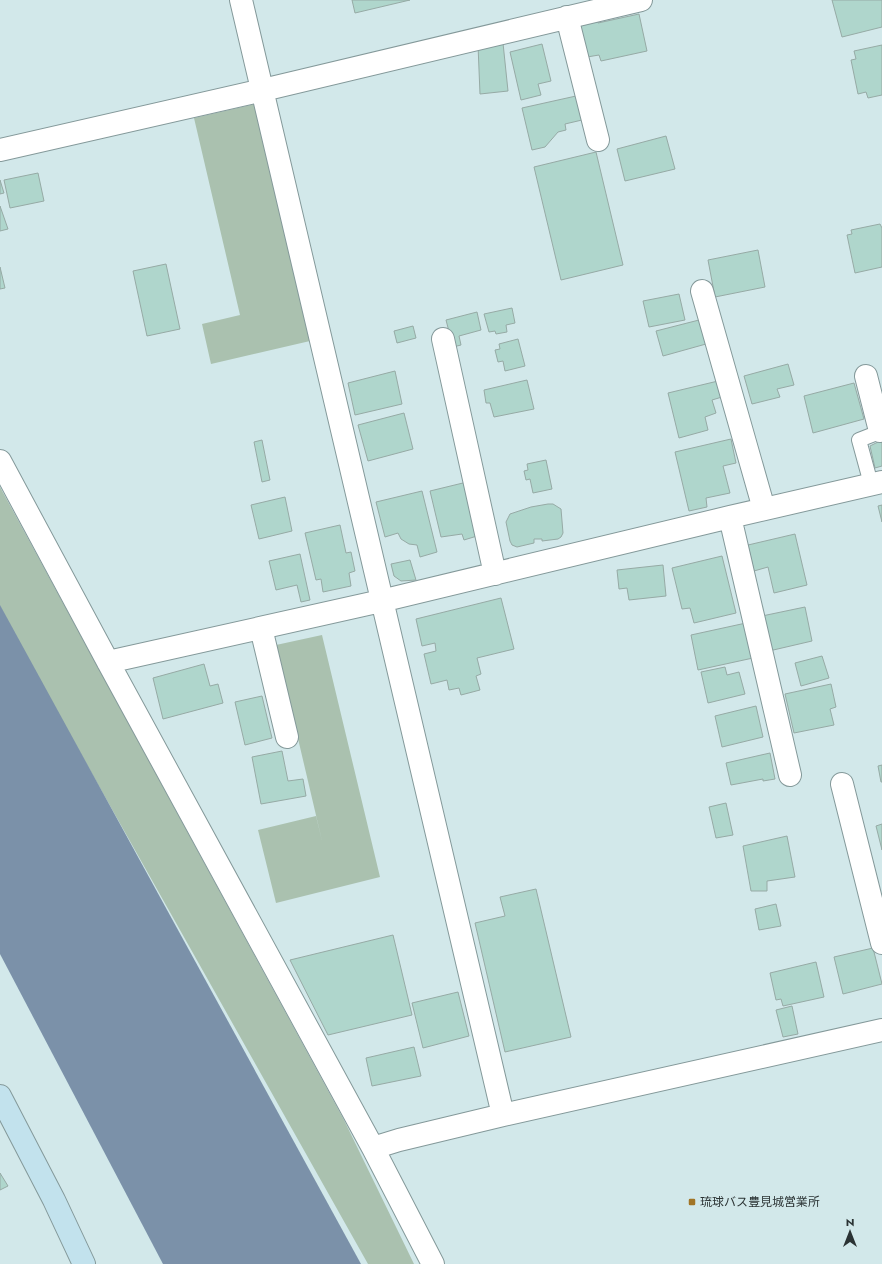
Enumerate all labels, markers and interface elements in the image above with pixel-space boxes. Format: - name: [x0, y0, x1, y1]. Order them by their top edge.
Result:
- place label: 琉球バス豊見城営業所: [700, 1193, 820, 1211]
- marker: 琉球バス豊見城営業所: [687, 1197, 697, 1207]
- north arrow: [830, 1212, 870, 1252]
- text: N: [846, 1214, 854, 1230]

